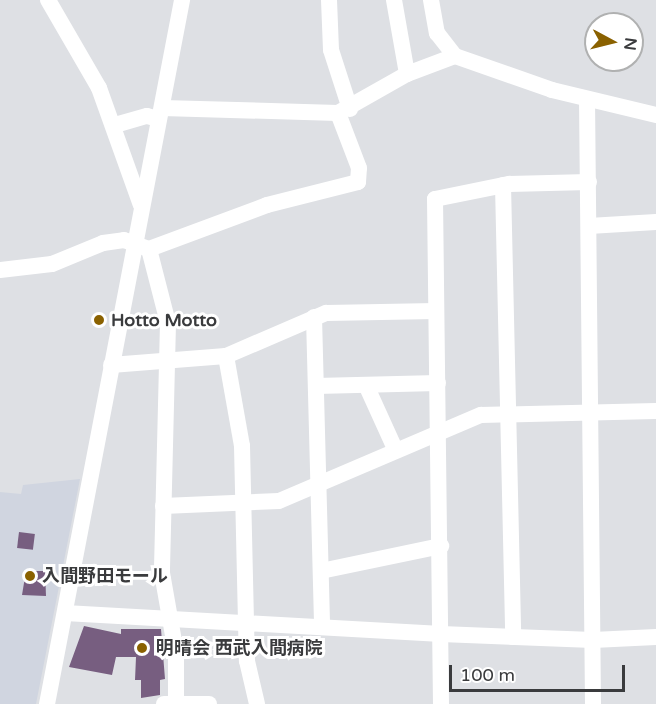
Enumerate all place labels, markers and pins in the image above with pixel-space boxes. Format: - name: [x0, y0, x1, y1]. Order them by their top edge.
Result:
- place label: Hotto Motto: [111, 309, 217, 331]
- marker: Hotto Motto: [92, 313, 106, 327]
- place label: 入間野田モール: [42, 565, 168, 587]
- marker: 入間野田モール: [23, 569, 37, 583]
- place label: 明晴会 西武入間病院: [156, 637, 323, 659]
- marker: 明晴会 西武入間病院: [133, 639, 151, 657]

